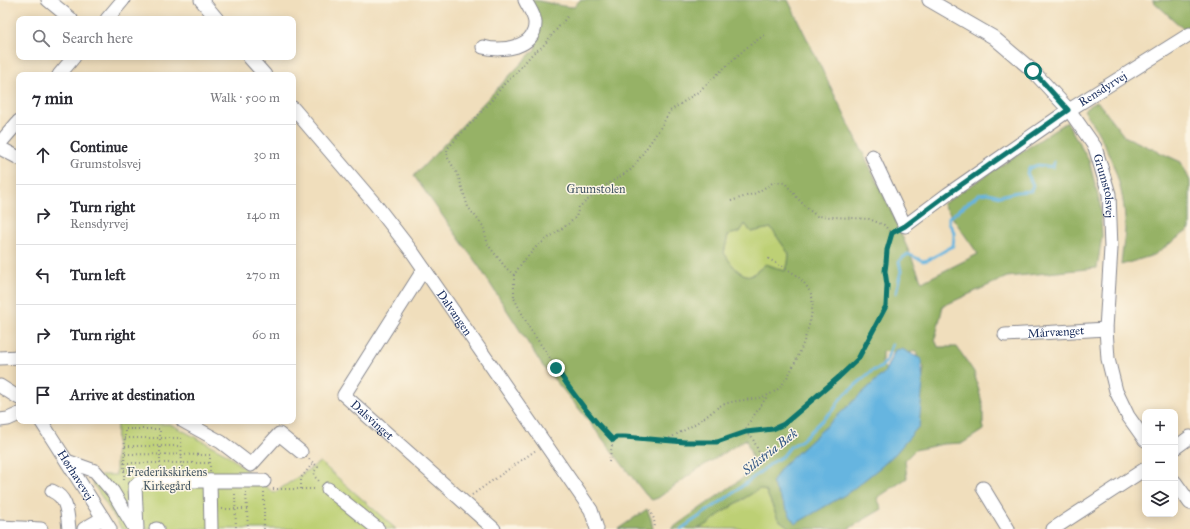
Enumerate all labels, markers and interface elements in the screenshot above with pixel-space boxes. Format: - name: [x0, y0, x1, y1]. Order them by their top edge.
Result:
- search box: [16, 16, 296, 60]
- icon: search: [30, 27, 52, 49]
- text: Search here: [62, 29, 133, 47]
- route start: [1024, 62, 1042, 80]
- street label: Rensdyrvej: [1076, 69, 1129, 109]
- text: 7 min: [32, 88, 73, 109]
- text: Walk · 500 m: [210, 90, 280, 106]
- text: Continue: [70, 138, 128, 156]
- icon: ahead: [32, 144, 54, 166]
- text: 30 m: [254, 147, 280, 163]
- street label: Grumstolsvej: [1090, 152, 1117, 218]
- text: Grumstolsvej: [70, 156, 141, 172]
- park label: Grumstolen: [566, 182, 626, 196]
- text: Turn right: [70, 198, 135, 216]
- icon: right: [32, 204, 54, 226]
- text: 140 m: [246, 207, 280, 223]
- text: Rensdyrvej: [70, 216, 128, 232]
- icon: left: [32, 264, 54, 286]
- text: Turn left: [70, 266, 126, 284]
- text: 270 m: [246, 267, 280, 283]
- street label: Dalvangen: [434, 287, 475, 339]
- street label: Mårvænget: [1027, 323, 1086, 341]
- icon: right: [32, 324, 54, 346]
- text: Turn right: [70, 326, 135, 344]
- text: 60 m: [252, 327, 280, 343]
- route end: [547, 359, 565, 377]
- icon: arrive: [32, 384, 54, 406]
- text: Arrive at destination: [70, 386, 195, 404]
- street label: Dalsvinget: [348, 397, 397, 443]
- map controls: [1142, 409, 1178, 517]
- button: +: [1142, 409, 1178, 445]
- water label: Silistria Bæk: [738, 425, 801, 479]
- button: −: [1142, 445, 1178, 481]
- street label: Hørhavevej: [54, 447, 97, 503]
- park label: Frederikskirkens Kirkegård: [127, 465, 207, 494]
- button: layers: [1142, 481, 1178, 517]

